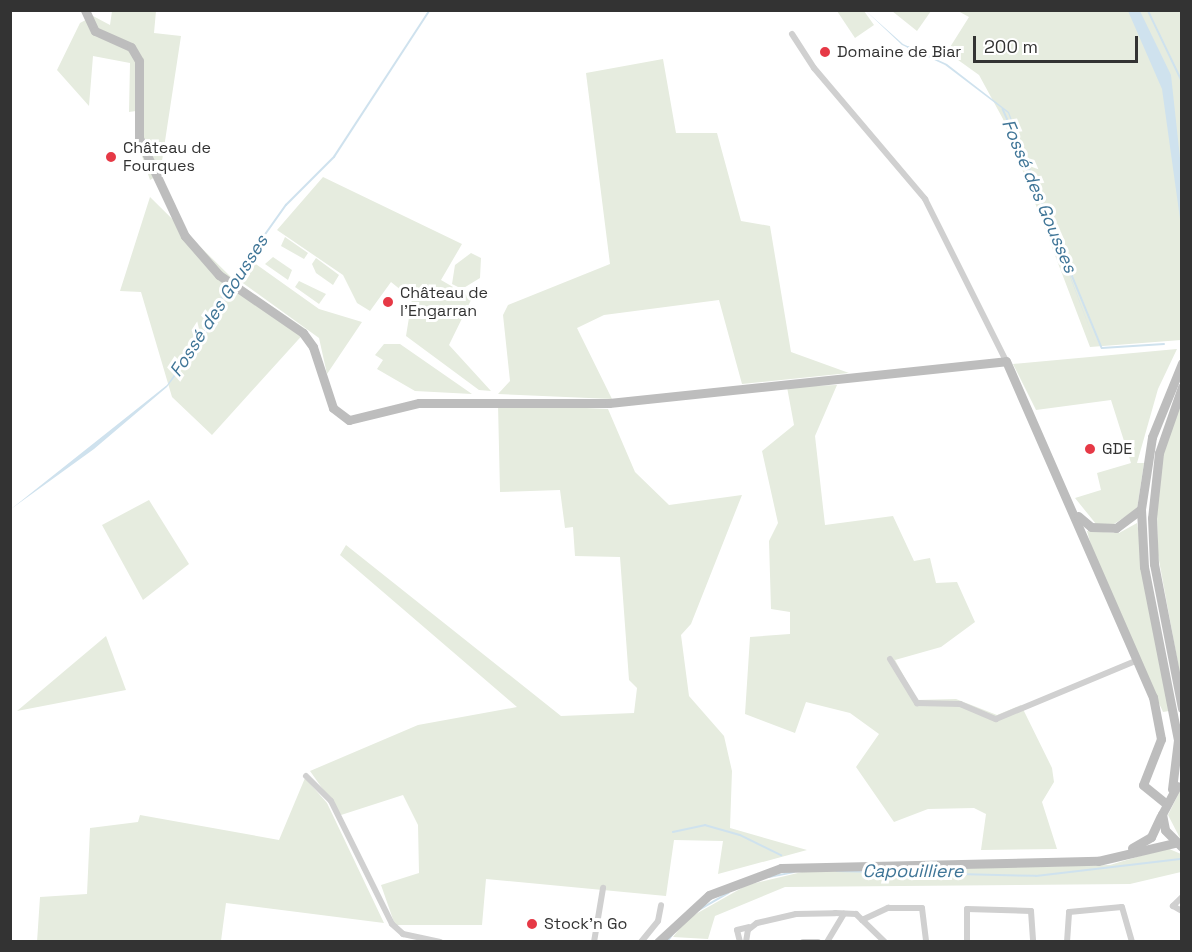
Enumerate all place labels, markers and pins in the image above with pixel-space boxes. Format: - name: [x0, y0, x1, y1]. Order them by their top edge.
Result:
- place label: Domaine de Biar: [837, 42, 961, 62]
- marker: Domaine de Biar: [818, 45, 832, 59]
- place label: Château de Fourques: [123, 138, 211, 176]
- marker: Château de Fourques: [104, 150, 118, 164]
- place label: Château de l'Engarran: [400, 283, 488, 321]
- marker: Château de l'Engarran: [381, 295, 395, 309]
- place label: GDE: [1102, 439, 1132, 459]
- marker: GDE: [1083, 442, 1097, 456]
- place label: Stock'n Go: [544, 914, 627, 934]
- marker: Stock'n Go: [525, 917, 539, 931]

